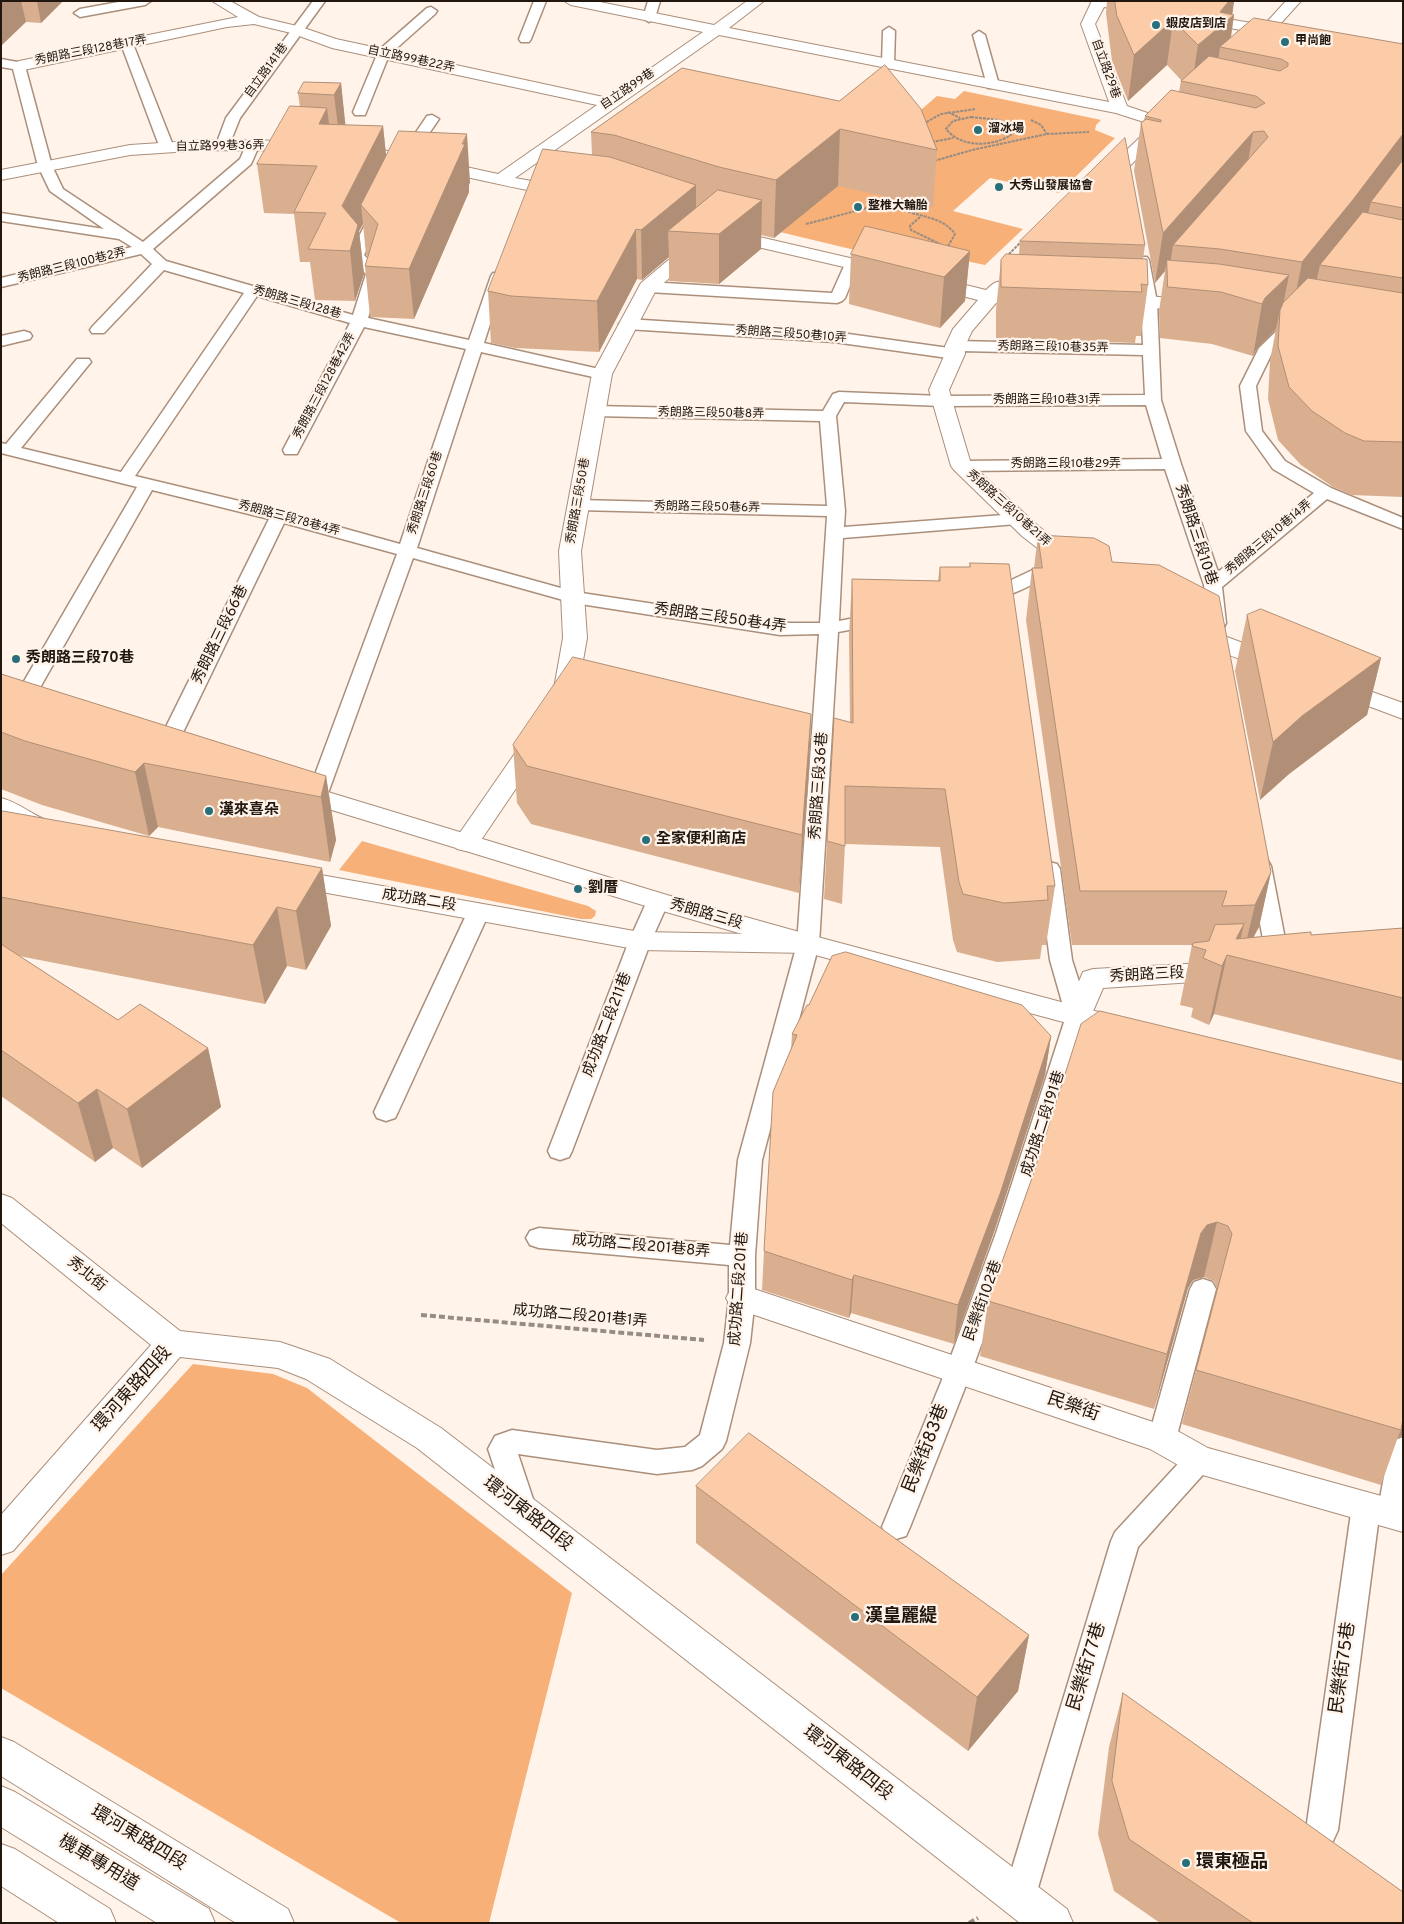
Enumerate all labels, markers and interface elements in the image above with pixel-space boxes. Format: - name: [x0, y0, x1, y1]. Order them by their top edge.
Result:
- place label: 蝦皮店到店: [1166, 18, 1226, 32]
- marker: 蝦皮店到店: [1150, 19, 1162, 31]
- street label: 秀朗路三段128巷17弄: [34, 33, 148, 69]
- place label: 甲尚飽: [1295, 35, 1331, 49]
- marker: 甲尚飽: [1279, 36, 1291, 48]
- street label: 自立路29巷: [1088, 37, 1122, 101]
- street label: 自立路141巷: [242, 41, 292, 101]
- street label: 自立路99巷22弄: [366, 44, 456, 76]
- street label: 自立路99巷: [598, 67, 658, 113]
- place label: 溜冰場: [988, 123, 1024, 137]
- marker: 溜冰場: [972, 124, 984, 136]
- street label: 自立路99巷36弄: [176, 139, 264, 155]
- place label: 大秀山發展協會: [1009, 180, 1093, 194]
- marker: 大秀山發展協會: [993, 181, 1005, 193]
- place label: 整椎大輪胎: [868, 200, 928, 214]
- marker: 整椎大輪胎: [852, 201, 864, 213]
- street label: 秀朗路三段100巷2弄: [16, 246, 128, 286]
- street label: 秀朗路三段128巷: [251, 284, 343, 322]
- street label: 秀朗路三段50巷10弄: [735, 324, 847, 346]
- street label: 秀朗路三段128巷42弄: [291, 331, 359, 441]
- street label: 秀朗路三段10巷35弄: [997, 340, 1109, 356]
- street label: 秀朗路三段10巷31弄: [993, 394, 1101, 408]
- street label: 秀朗路三段50巷8弄: [658, 406, 764, 422]
- street label: 秀朗路三段60巷: [406, 449, 446, 537]
- street label: 秀朗路三段50巷: [564, 457, 594, 545]
- street label: 秀朗路三段10巷29弄: [1011, 458, 1121, 472]
- street label: 秀朗路三段10巷21弄: [963, 468, 1053, 550]
- street label: 秀朗路三段10巷: [1170, 482, 1220, 588]
- street label: 秀朗路三段78巷4弄: [237, 498, 341, 540]
- street label: 秀朗路三段10巷14弄: [1223, 498, 1315, 578]
- street label: 秀朗路三段50巷6弄: [654, 500, 760, 516]
- street label: 秀朗路三段66巷: [189, 583, 253, 687]
- street label: 秀朗路三段50巷4弄: [653, 601, 787, 637]
- place label: 秀朗路三段70巷: [26, 650, 134, 668]
- marker: 秀朗路三段70巷: [10, 653, 22, 665]
- street label: 秀朗路三段36巷: [807, 732, 833, 840]
- place label: 漢來喜朵: [219, 802, 279, 820]
- marker: 漢來喜朵: [203, 805, 215, 817]
- place label: 全家便利商店: [656, 831, 746, 849]
- marker: 全家便利商店: [640, 834, 652, 846]
- place label: 劉厝: [588, 880, 618, 898]
- marker: 劉厝: [572, 883, 584, 895]
- street label: 成功路二段: [381, 886, 457, 916]
- street label: 秀朗路三段: [667, 896, 745, 934]
- street label: 秀朗路三段: [1109, 965, 1185, 987]
- street label: 成功路二段211巷: [580, 970, 636, 1080]
- street label: 成功路二段191巷: [1018, 1069, 1070, 1179]
- street label: 成功路二段201巷: [727, 1231, 753, 1347]
- street label: 成功路二段201巷8弄: [571, 1232, 711, 1262]
- street label: 秀北街: [63, 1254, 109, 1296]
- street label: 民樂街102巷: [961, 1258, 1007, 1344]
- street label: 成功路二段201巷1弄: [512, 1302, 648, 1332]
- street label: 環河東路四段: [89, 1343, 177, 1437]
- street label: 民樂街: [1044, 1389, 1102, 1427]
- street label: 民樂街83巷: [899, 1401, 955, 1497]
- street label: 環河東路四段: [478, 1473, 576, 1557]
- place label: 漢皇麗緹: [865, 1606, 937, 1628]
- marker: 漢皇麗緹: [849, 1611, 861, 1623]
- street label: 民樂街77巷: [1064, 1620, 1112, 1714]
- street label: 民樂街75巷: [1327, 1621, 1361, 1715]
- street label: 環河東路四段: [798, 1722, 896, 1806]
- street label: 環河東路四段: [86, 1802, 190, 1876]
- street label: 機車專用道: [54, 1832, 142, 1896]
- place label: 環東極品: [1196, 1852, 1268, 1874]
- marker: 環東極品: [1180, 1857, 1192, 1869]

